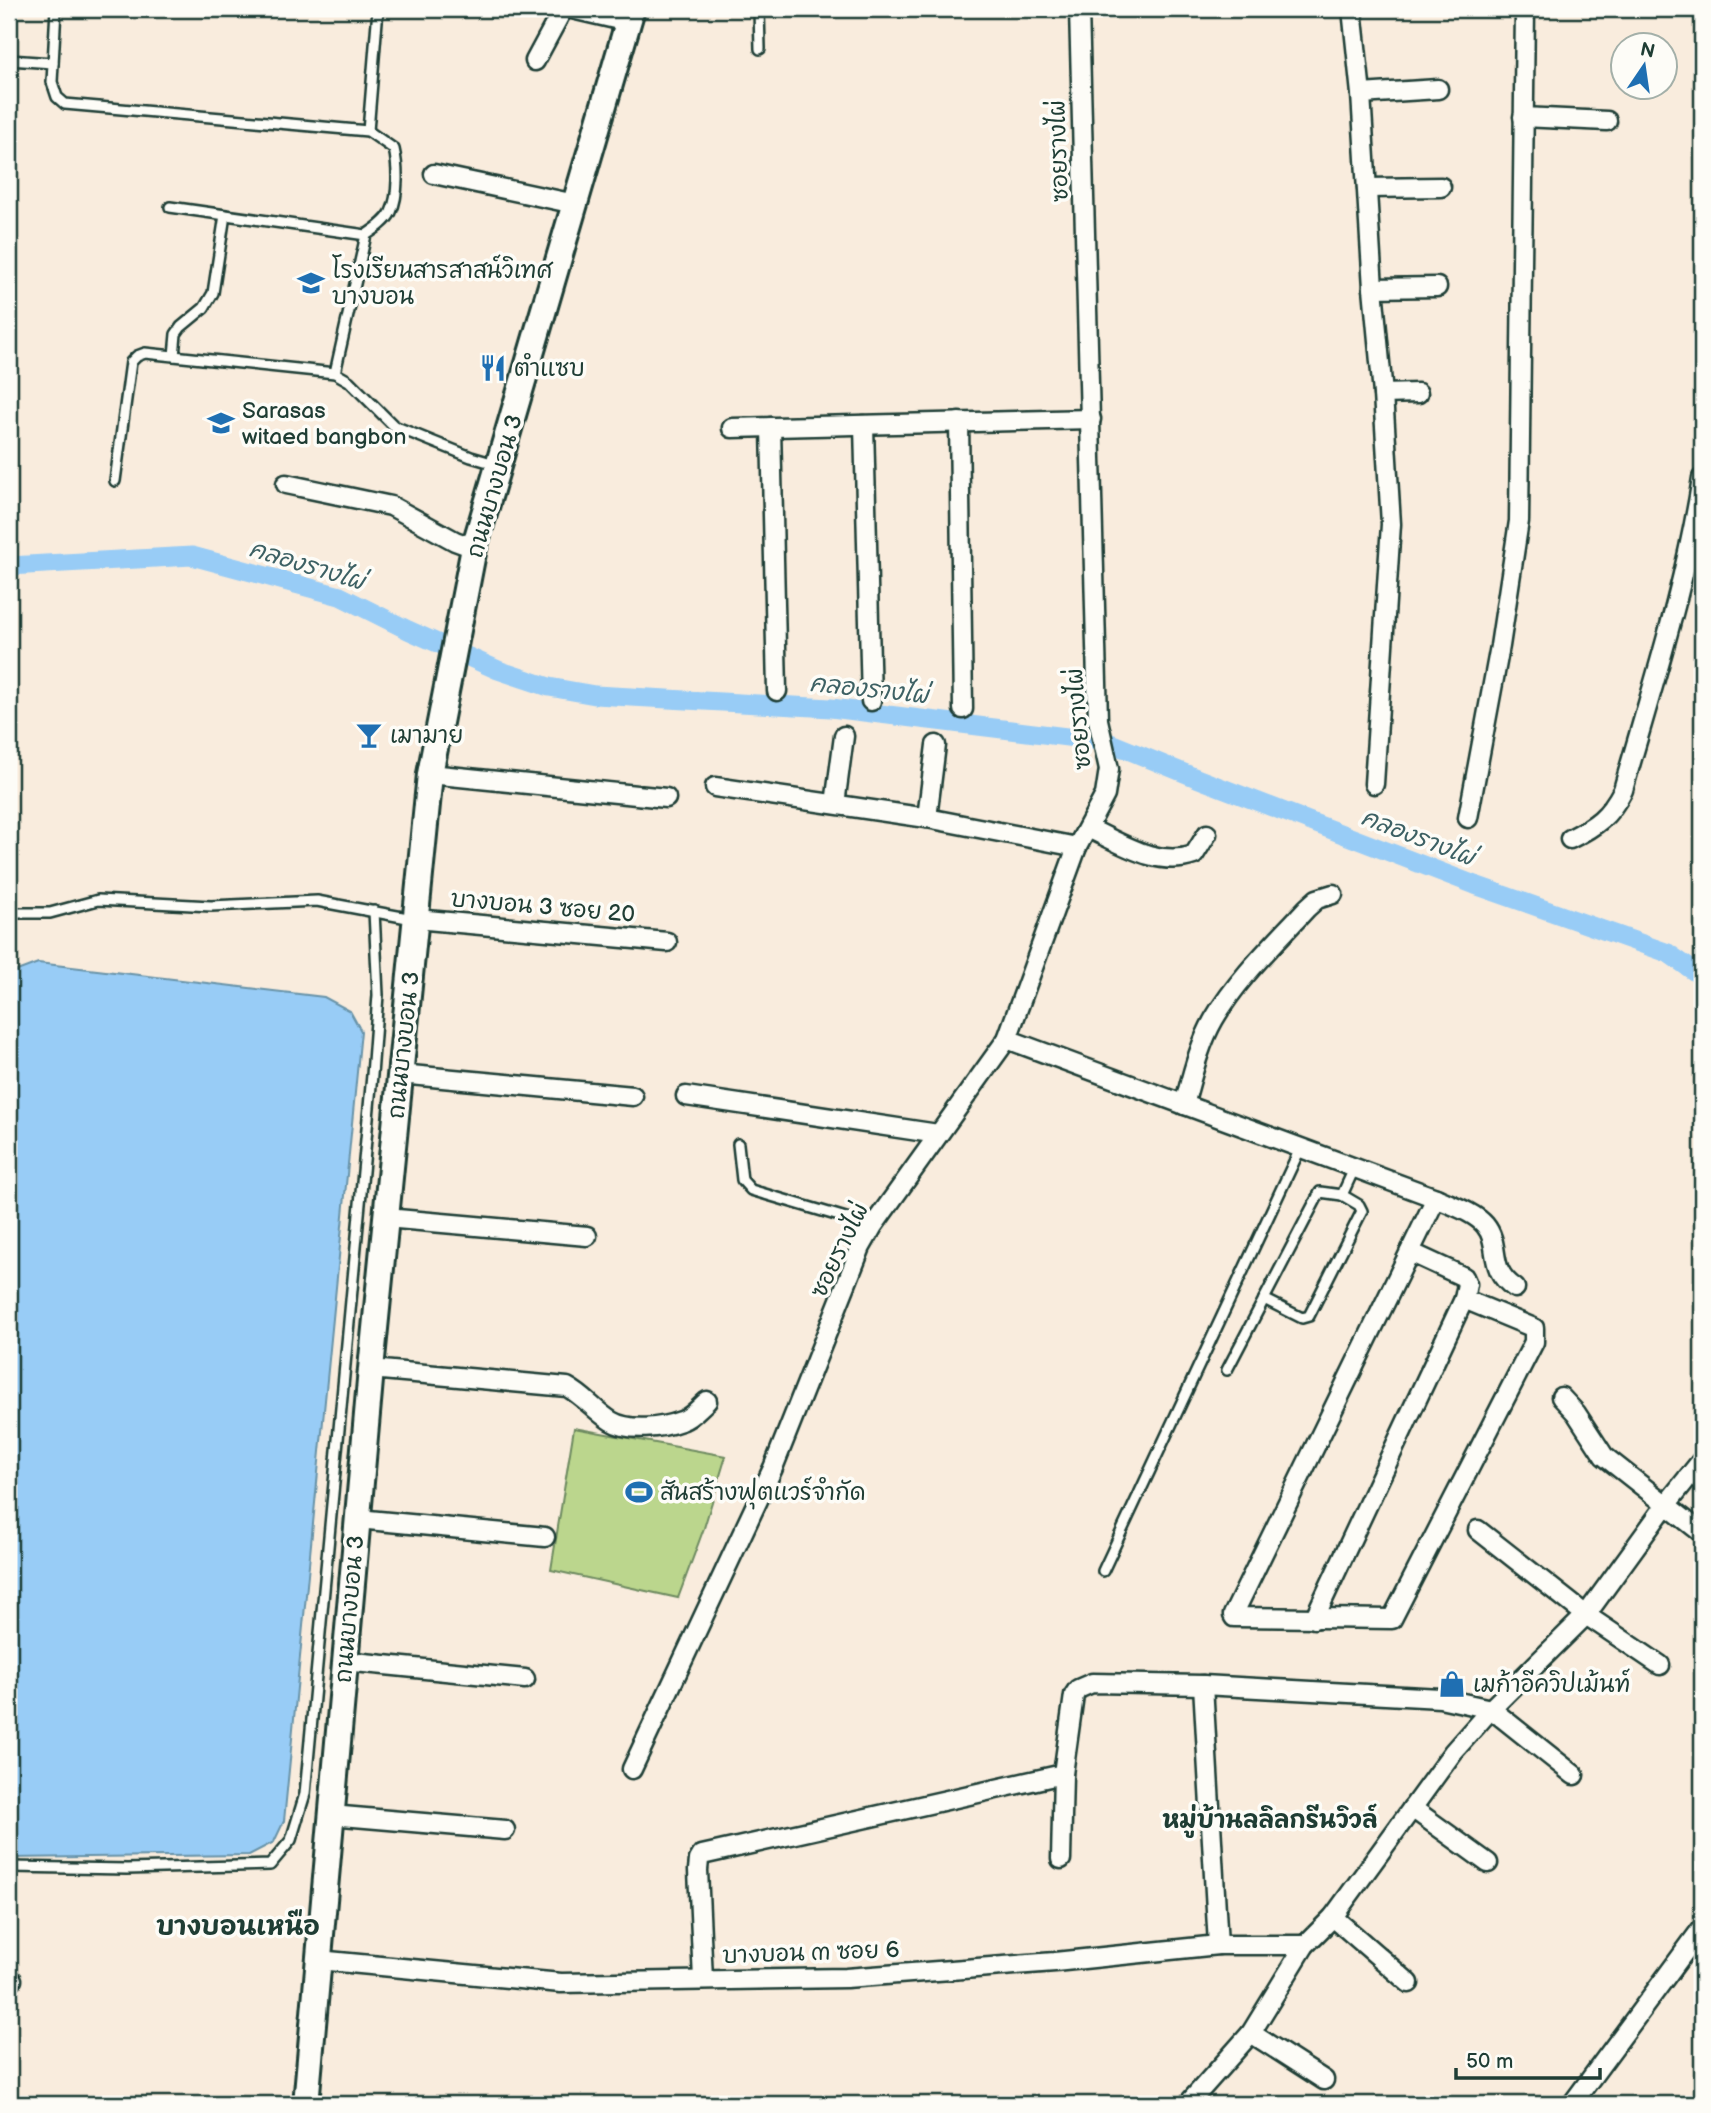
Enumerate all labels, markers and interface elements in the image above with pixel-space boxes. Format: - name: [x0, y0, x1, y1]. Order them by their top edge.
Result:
- north arrow: [1610, 32, 1680, 102]
- text: N: [1638, 38, 1657, 64]
- street label: ซอยรางไผ่: [1040, 100, 1075, 202]
- place label: โรงเรียนสารสาสน์วิเทศ บางบอน: [332, 254, 554, 311]
- school or university icon: โรงเรียนสารสาสน์วิเทศ บางบอน: [296, 268, 326, 298]
- place label: ตำแซบ: [514, 352, 585, 383]
- restaurant icon: ตำแซบ: [478, 353, 508, 383]
- place label: Sarasas witaed bangbon: [242, 397, 406, 451]
- school or university icon: Sarasas witaed bangbon: [206, 408, 236, 438]
- street label: ถนนบางบอน 3: [461, 411, 529, 561]
- water label: คลองรางไผ่: [246, 532, 372, 598]
- water label: คลองรางไผ่: [808, 667, 934, 711]
- street label: ซอยรางไผ่: [1058, 667, 1097, 771]
- bar icon: เมามาย: [354, 720, 384, 750]
- place label: เมามาย: [390, 722, 463, 750]
- water label: คลองรางไผ่: [1357, 801, 1483, 874]
- street label: บางบอน 3 ซอย 20: [450, 885, 636, 929]
- street label: ถนนบางบอน 3: [382, 970, 426, 1120]
- street label: ซอยรางไผ่: [802, 1197, 875, 1302]
- place label: สันสร้างฟุตแวร์จำกัด: [660, 1476, 865, 1510]
- sports icon: สันสร้างฟุตแวร์จำกัด: [624, 1477, 654, 1507]
- street label: ถนนบางบอน 3: [330, 1534, 370, 1684]
- place label: เมก้าอีควิปเม้นท์: [1473, 1668, 1631, 1699]
- shop icon: เมก้าอีควิปเม้นท์: [1437, 1669, 1467, 1699]
- district label: หมู่บ้านลลิลกรีนวิวล์: [1162, 1803, 1378, 1838]
- district label: บางบอนเหนือ: [156, 1909, 320, 1943]
- street label: บางบอน ๓ ซอย 6: [722, 1936, 900, 1970]
- scale bar: [1456, 2036, 1599, 2080]
- text: 50 m: [1466, 2049, 1513, 2074]

